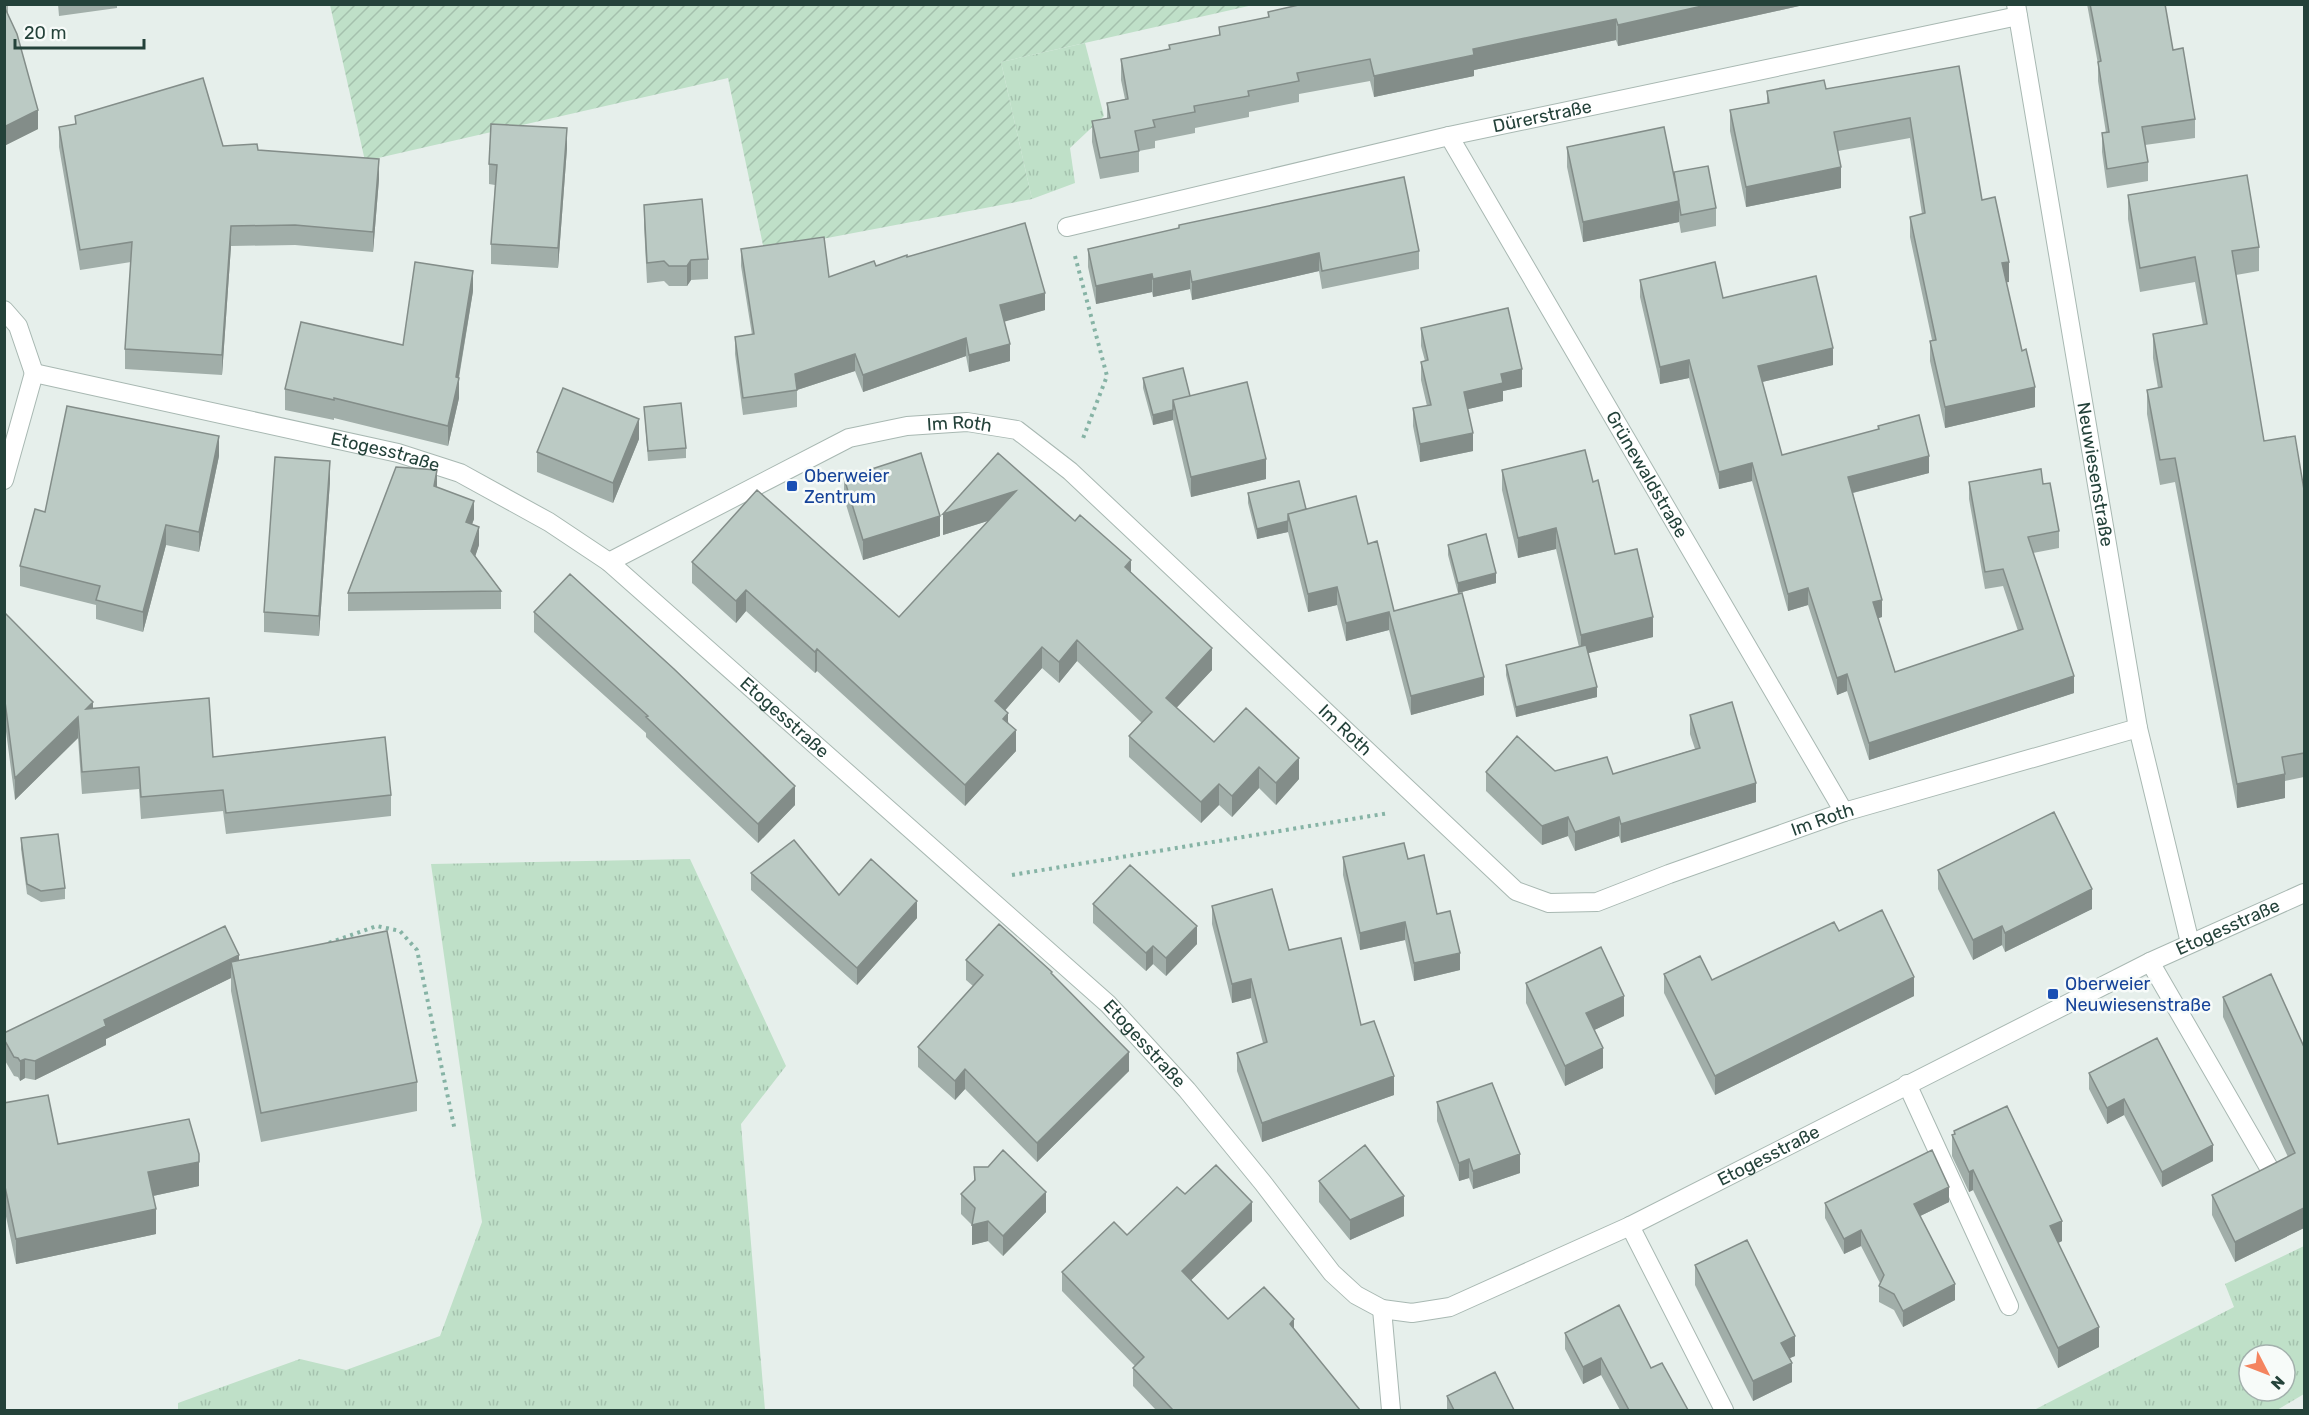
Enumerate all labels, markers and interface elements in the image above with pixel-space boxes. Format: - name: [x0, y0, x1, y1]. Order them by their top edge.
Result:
- scale bar: [15, 12, 144, 50]
- text: 20 m: [24, 22, 66, 44]
- street label: Dürerstraße: [1491, 95, 1594, 137]
- street label: Neuwiesenstraße: [2072, 401, 2118, 548]
- street label: Grünewaldstraße: [1601, 407, 1692, 542]
- street label: Im Roth: [926, 411, 994, 437]
- street label: Etogesstraße: [329, 428, 442, 477]
- place label: Oberweier Zentrum: [804, 465, 890, 508]
- marker: Oberweier Zentrum: [785, 479, 799, 493]
- street label: Etogesstraße: [735, 672, 834, 763]
- street label: Im Roth: [1314, 700, 1376, 760]
- street label: Im Roth: [1788, 799, 1856, 841]
- street label: Etogesstraße: [2172, 894, 2283, 960]
- place label: Oberweier Neuwiesenstraße: [2065, 973, 2211, 1016]
- marker: Oberweier Neuwiesenstraße: [2046, 987, 2060, 1001]
- street label: Etogesstraße: [1099, 995, 1190, 1092]
- street label: Etogesstraße: [1714, 1121, 1823, 1191]
- north arrow: [2237, 1343, 2297, 1403]
- text: N: [2267, 1372, 2289, 1393]

